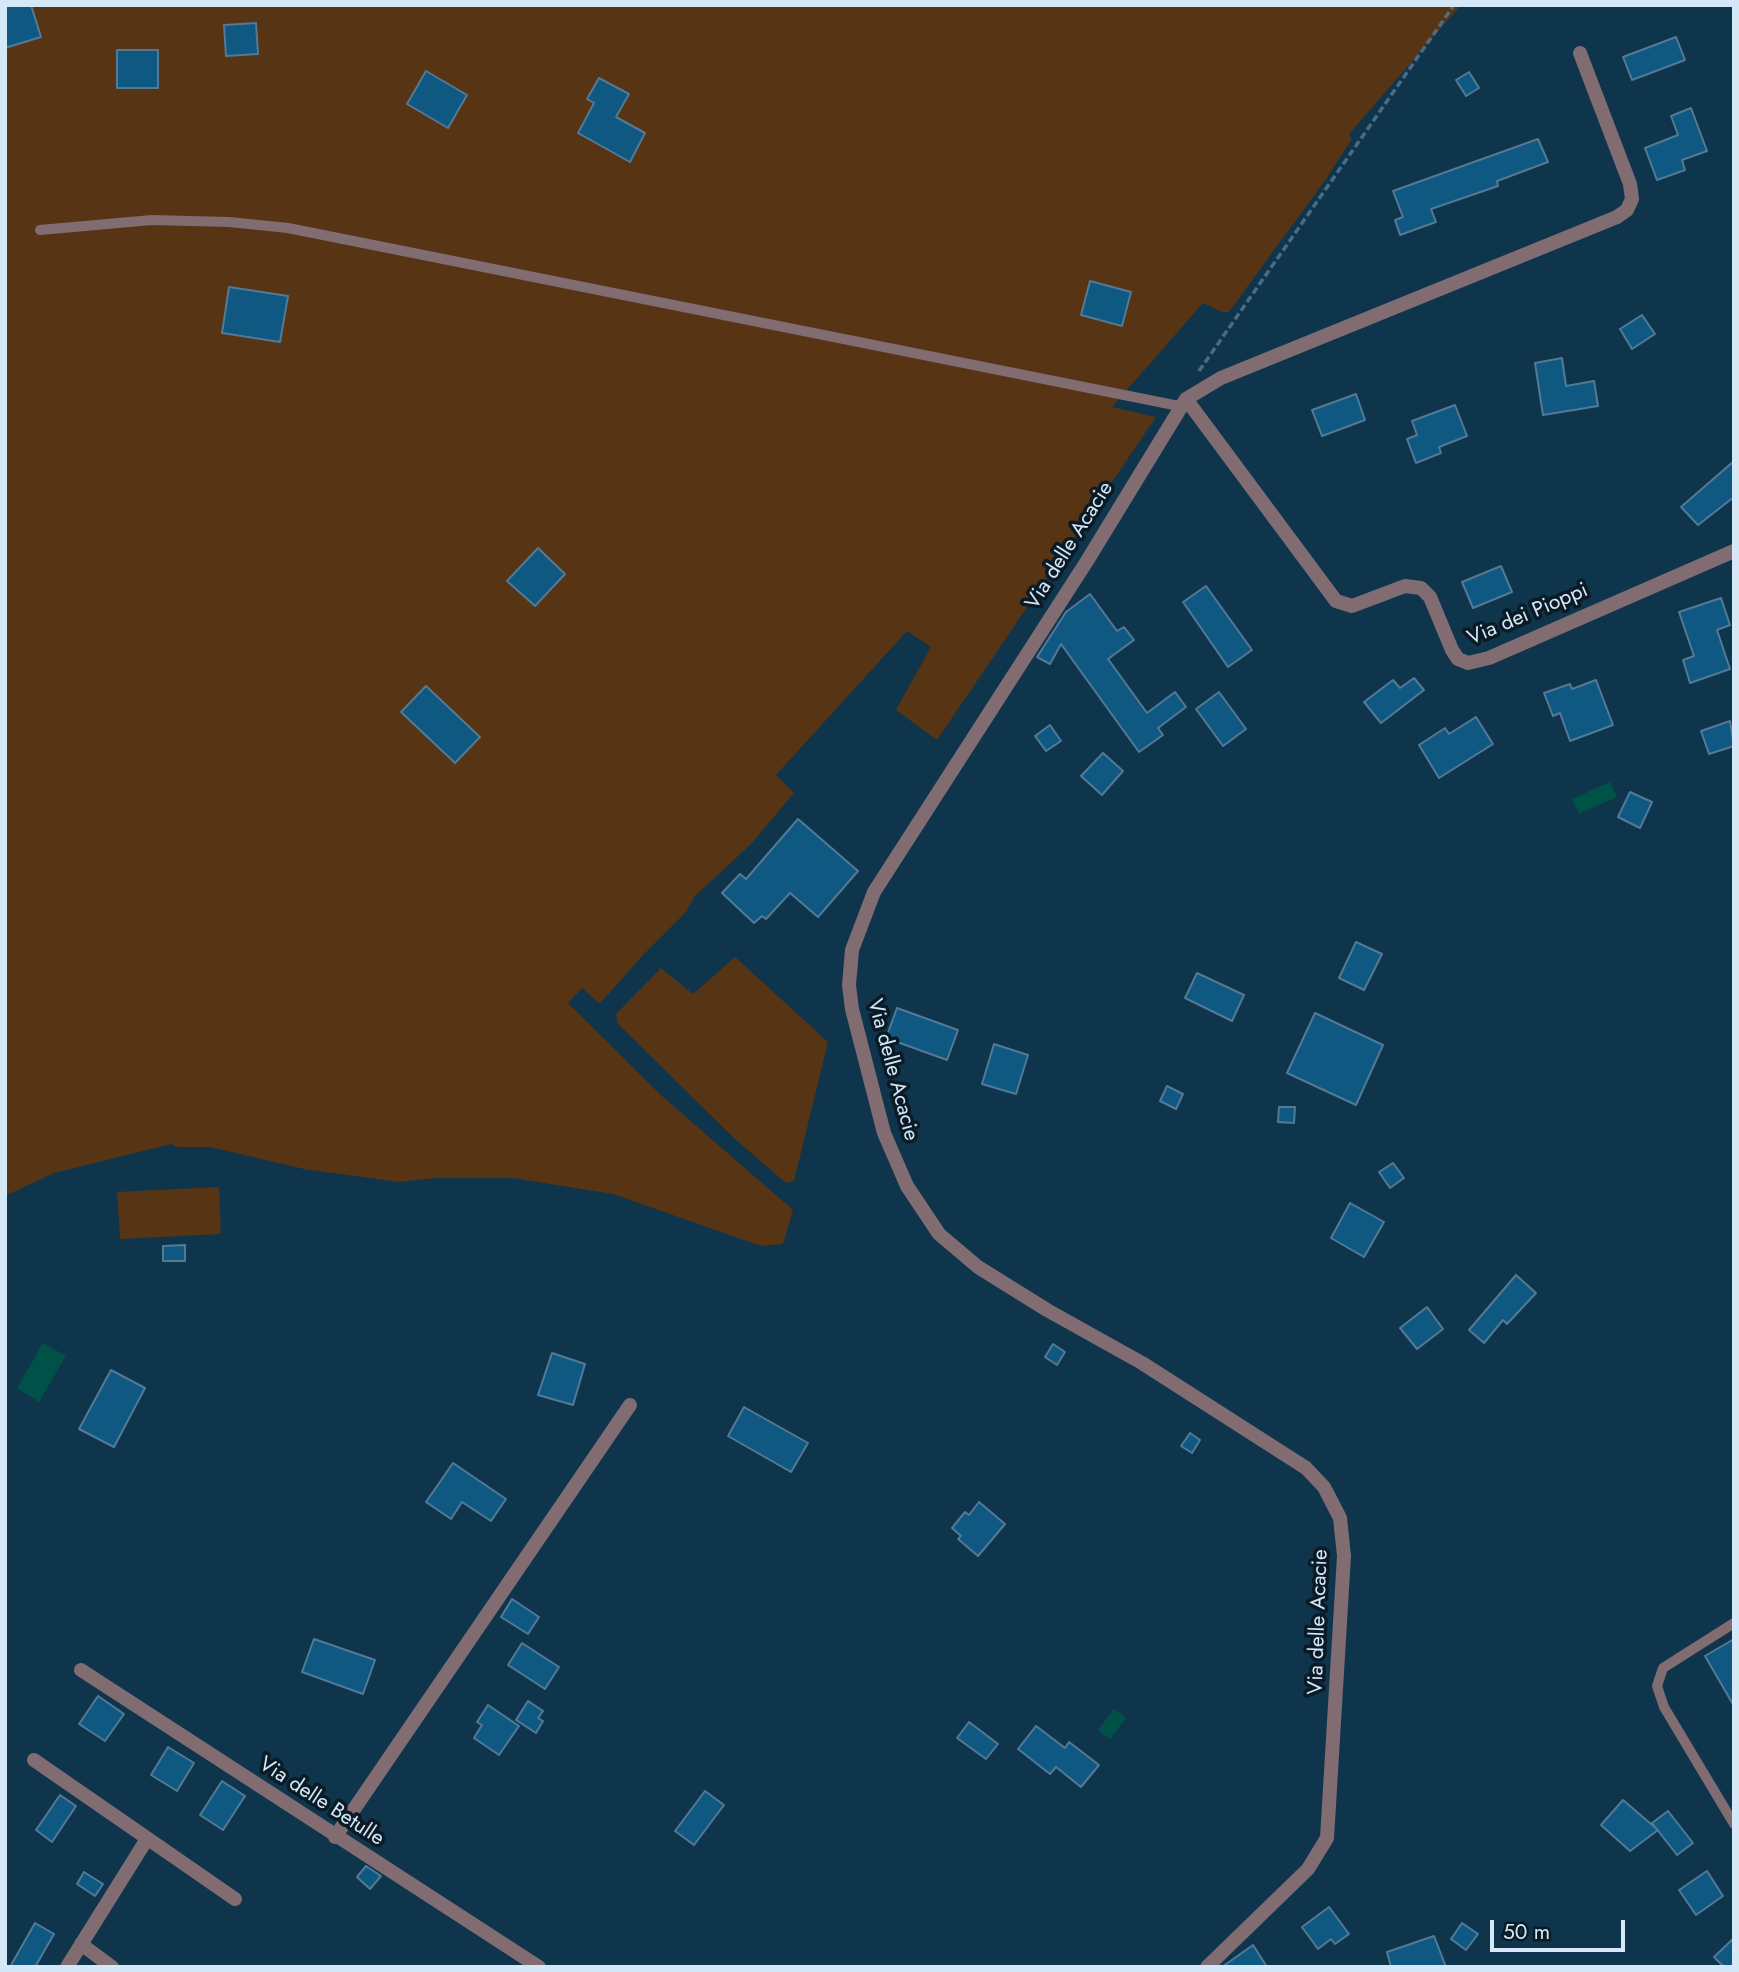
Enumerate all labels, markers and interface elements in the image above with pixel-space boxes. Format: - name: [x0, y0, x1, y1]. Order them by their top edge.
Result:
- street label: Via delle Acacie: [1021, 478, 1119, 614]
- street label: Via dei Pioppi: [1464, 578, 1592, 652]
- street label: Via delle Acacie: [861, 996, 923, 1144]
- street label: Via delle Acacie: [1304, 1549, 1334, 1695]
- street label: Via delle Betulle: [254, 1752, 388, 1852]
- scale bar: [1494, 1906, 1629, 1950]
- text: 50 m: [1503, 1917, 1550, 1947]

